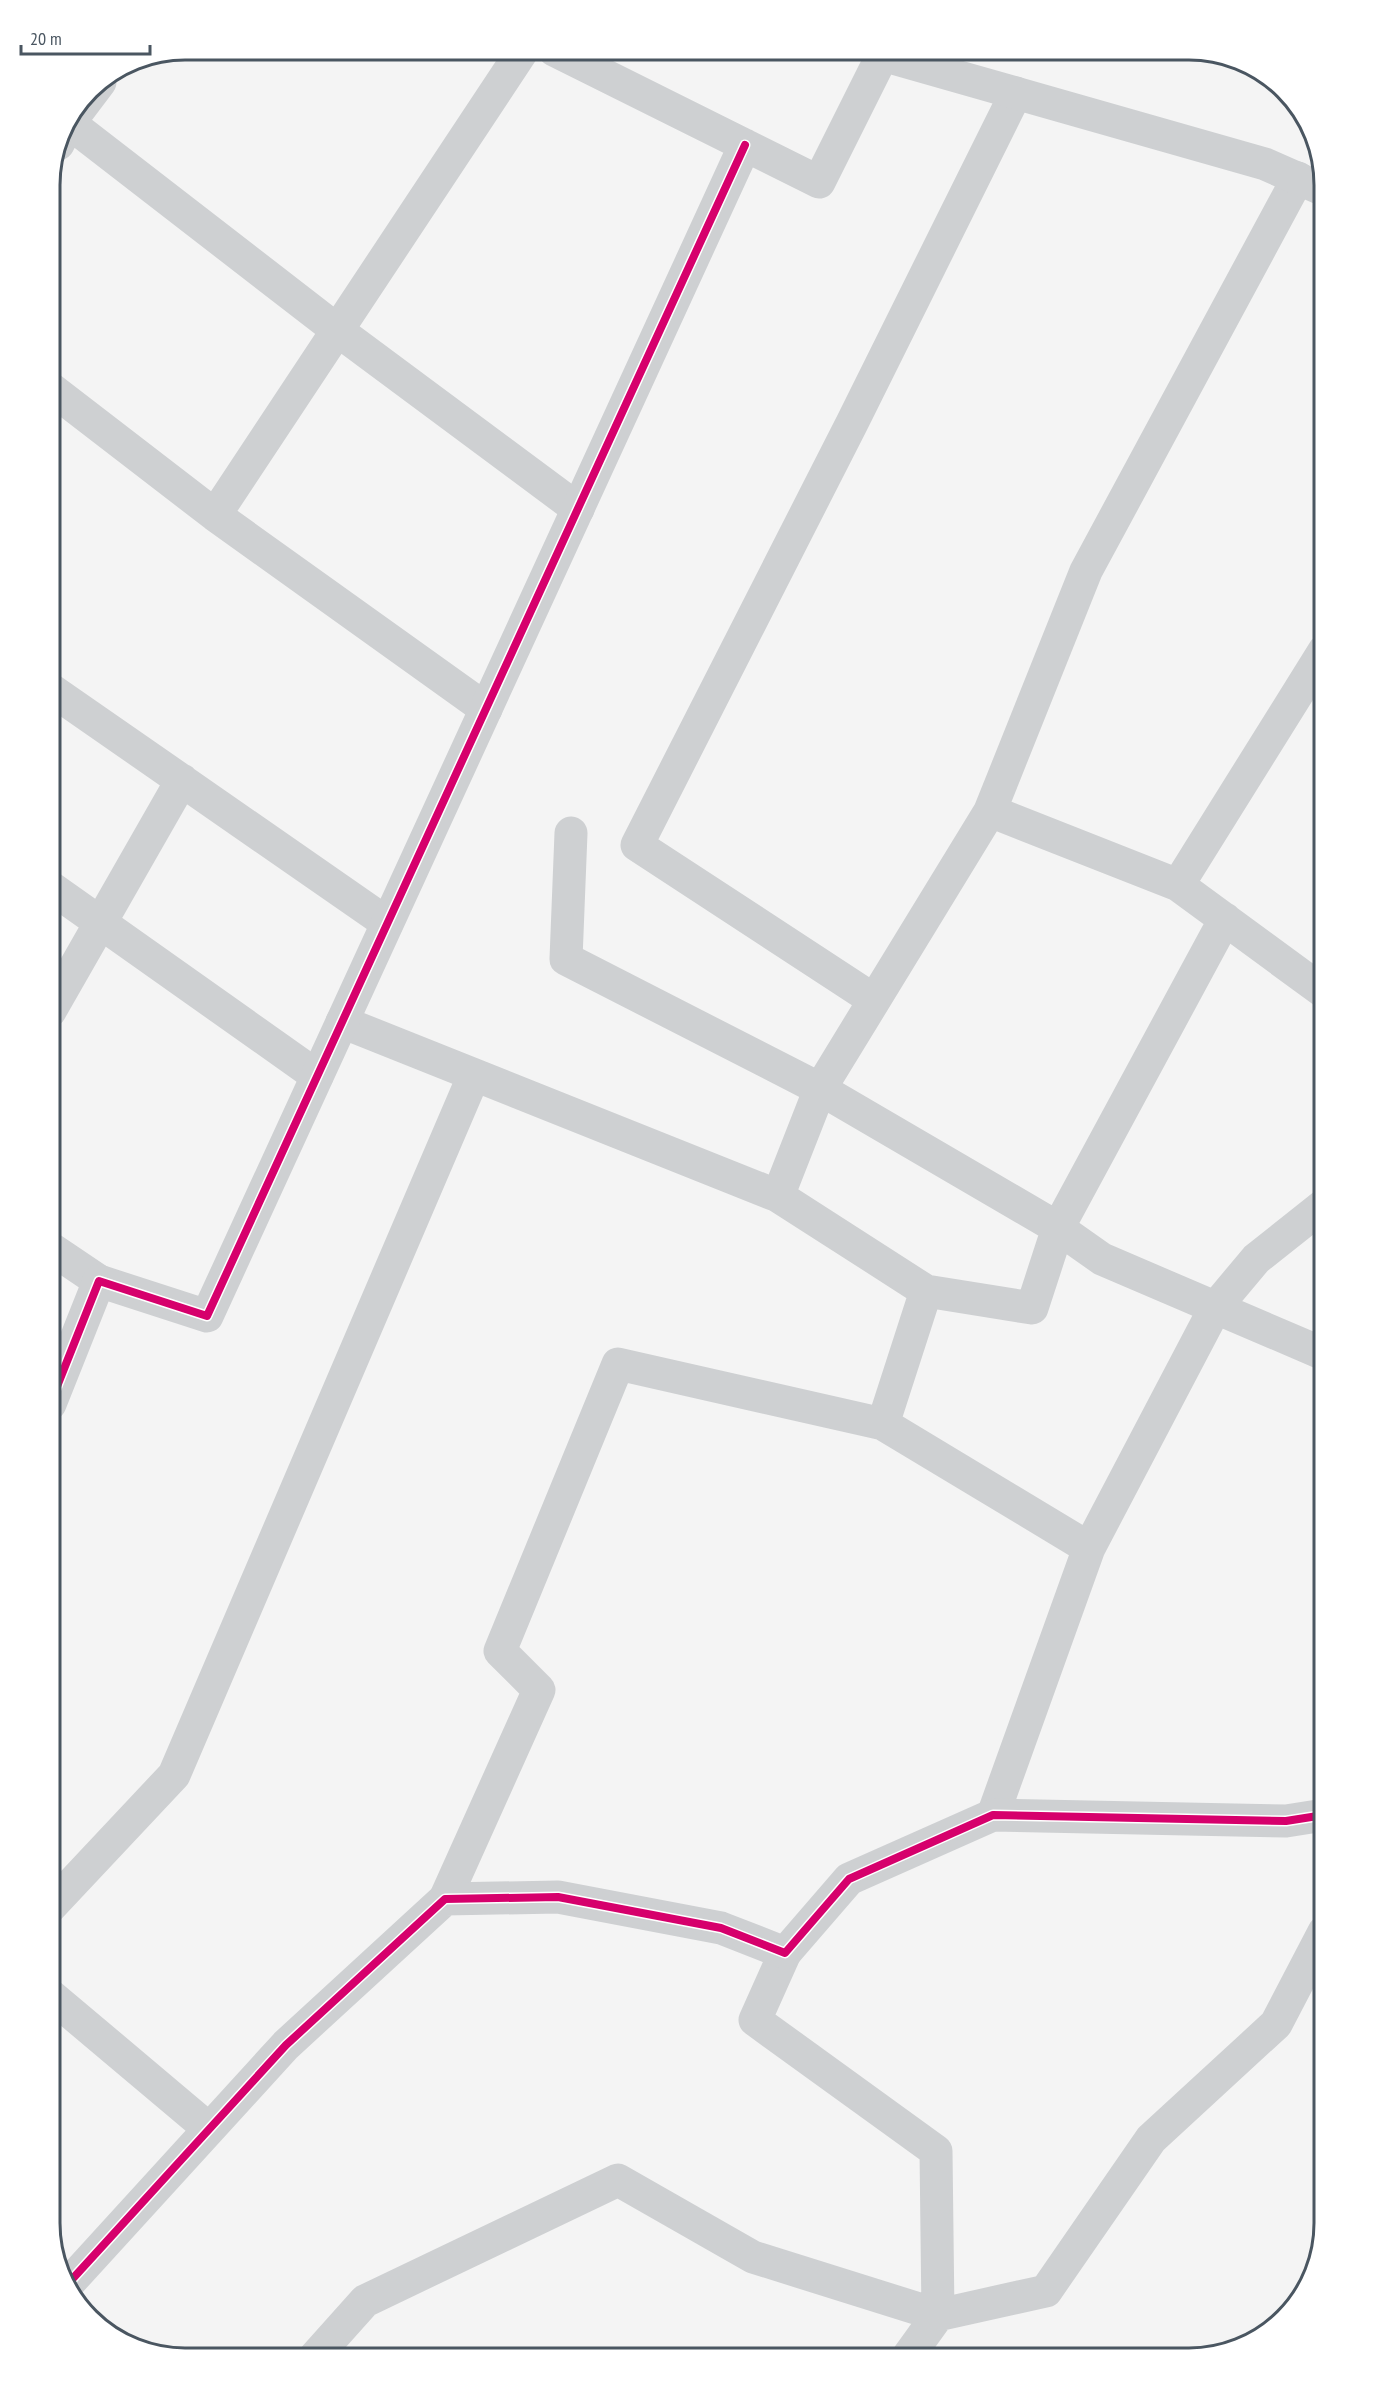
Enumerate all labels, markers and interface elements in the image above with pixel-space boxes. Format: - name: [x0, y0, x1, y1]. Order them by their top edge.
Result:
- scale bar: [21, 18, 150, 56]
- text: 20 m: [30, 27, 62, 50]

